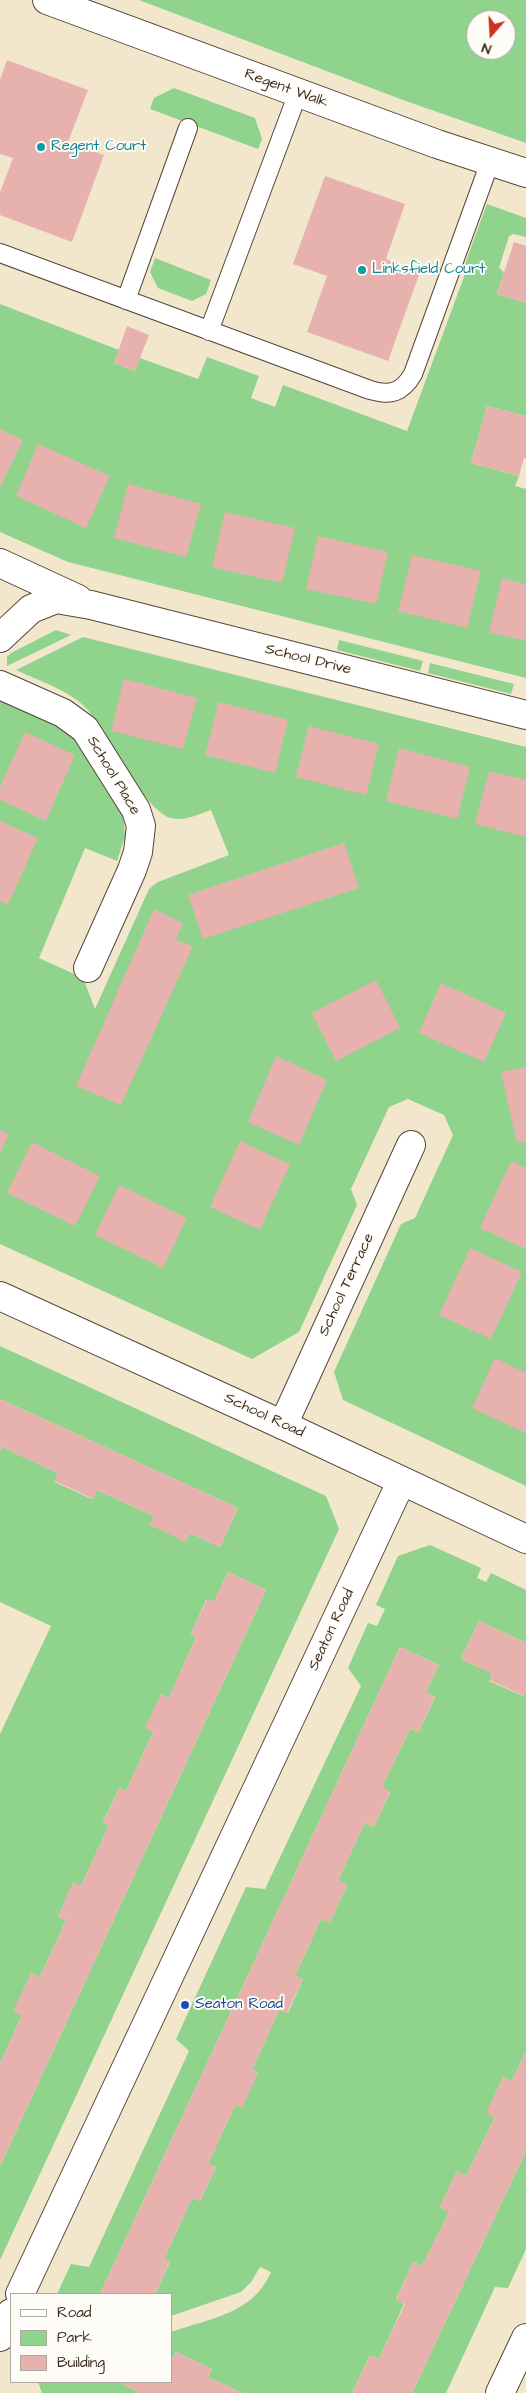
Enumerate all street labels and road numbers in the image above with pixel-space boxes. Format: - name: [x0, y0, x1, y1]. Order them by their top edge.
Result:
- street label: Regent Walk: [242, 66, 330, 112]
- street label: School Drive: [263, 641, 353, 679]
- street label: School Place: [82, 733, 144, 819]
- street label: School Terrace: [315, 1231, 379, 1339]
- street label: School Road: [221, 1390, 307, 1442]
- street label: Seaton Road: [305, 1586, 359, 1674]

